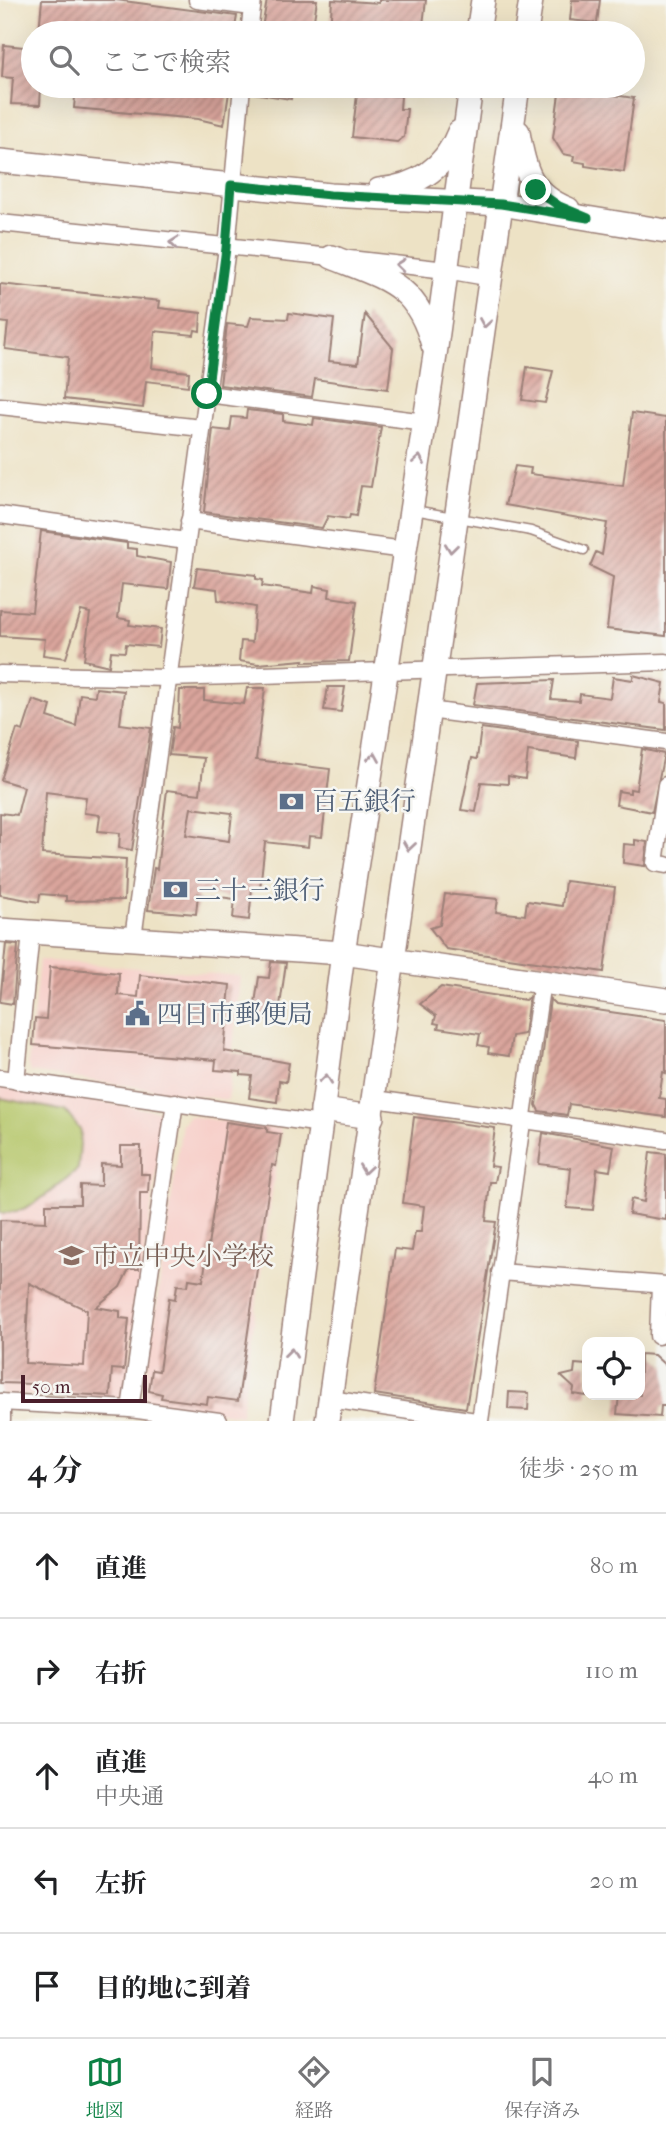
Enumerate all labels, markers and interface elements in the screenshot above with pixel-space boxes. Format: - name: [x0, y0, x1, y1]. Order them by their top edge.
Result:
- search box: [21, 21, 645, 98]
- icon: search: [45, 41, 83, 79]
- text: ここで検索: [101, 47, 231, 78]
- route end: [520, 174, 551, 205]
- one-way arrow: [168, 235, 180, 250]
- one-way arrow: [394, 257, 406, 272]
- one-way arrow: [478, 317, 493, 329]
- route start: [191, 378, 222, 409]
- one-way arrow: [411, 454, 426, 465]
- one-way arrow: [443, 542, 458, 554]
- one-way arrow: [366, 751, 381, 763]
- place label: 百五銀行: [312, 786, 416, 817]
- bank icon: 百五銀行: [278, 787, 306, 815]
- one-way arrow: [402, 840, 417, 852]
- place label: 三十三銀行: [195, 875, 325, 906]
- bank icon: 三十三銀行: [161, 876, 189, 904]
- place label: 四日市郵便局: [157, 999, 313, 1030]
- public building icon: 四日市郵便局: [123, 1000, 151, 1028]
- one-way arrow: [319, 1073, 334, 1085]
- one-way arrow: [357, 1163, 372, 1174]
- place label: 市立中央小学校: [92, 1241, 274, 1272]
- school or university icon: 市立中央小学校: [58, 1242, 86, 1270]
- map controls: [582, 1337, 645, 1400]
- button: locate: [582, 1337, 645, 1400]
- one-way arrow: [284, 1347, 299, 1359]
- scale bar: [21, 1372, 147, 1404]
- text: 50 m: [32, 1376, 71, 1398]
- text: 4 分: [28, 1453, 82, 1488]
- text: 徒歩 · 250 m: [519, 1455, 638, 1482]
- icon: ahead: [28, 1547, 66, 1585]
- text: 80 m: [590, 1552, 638, 1579]
- text: 直進: [95, 1553, 147, 1584]
- icon: right: [28, 1652, 66, 1690]
- text: 110 m: [585, 1657, 638, 1684]
- text: 右折: [95, 1658, 147, 1689]
- text: 直進: [95, 1747, 147, 1778]
- icon: ahead: [28, 1757, 66, 1795]
- text: 40 m: [588, 1762, 638, 1789]
- text: 中央通: [95, 1783, 164, 1810]
- icon: left: [28, 1862, 66, 1900]
- text: 20 m: [589, 1867, 638, 1894]
- text: 左折: [95, 1868, 147, 1899]
- icon: arrive: [28, 1967, 66, 2005]
- text: 目的地に到着: [95, 1973, 251, 2004]
- tab: 地図: [86, 2053, 124, 2122]
- tab: 経路: [295, 2053, 333, 2122]
- tab: 保存済み: [504, 2053, 580, 2122]

